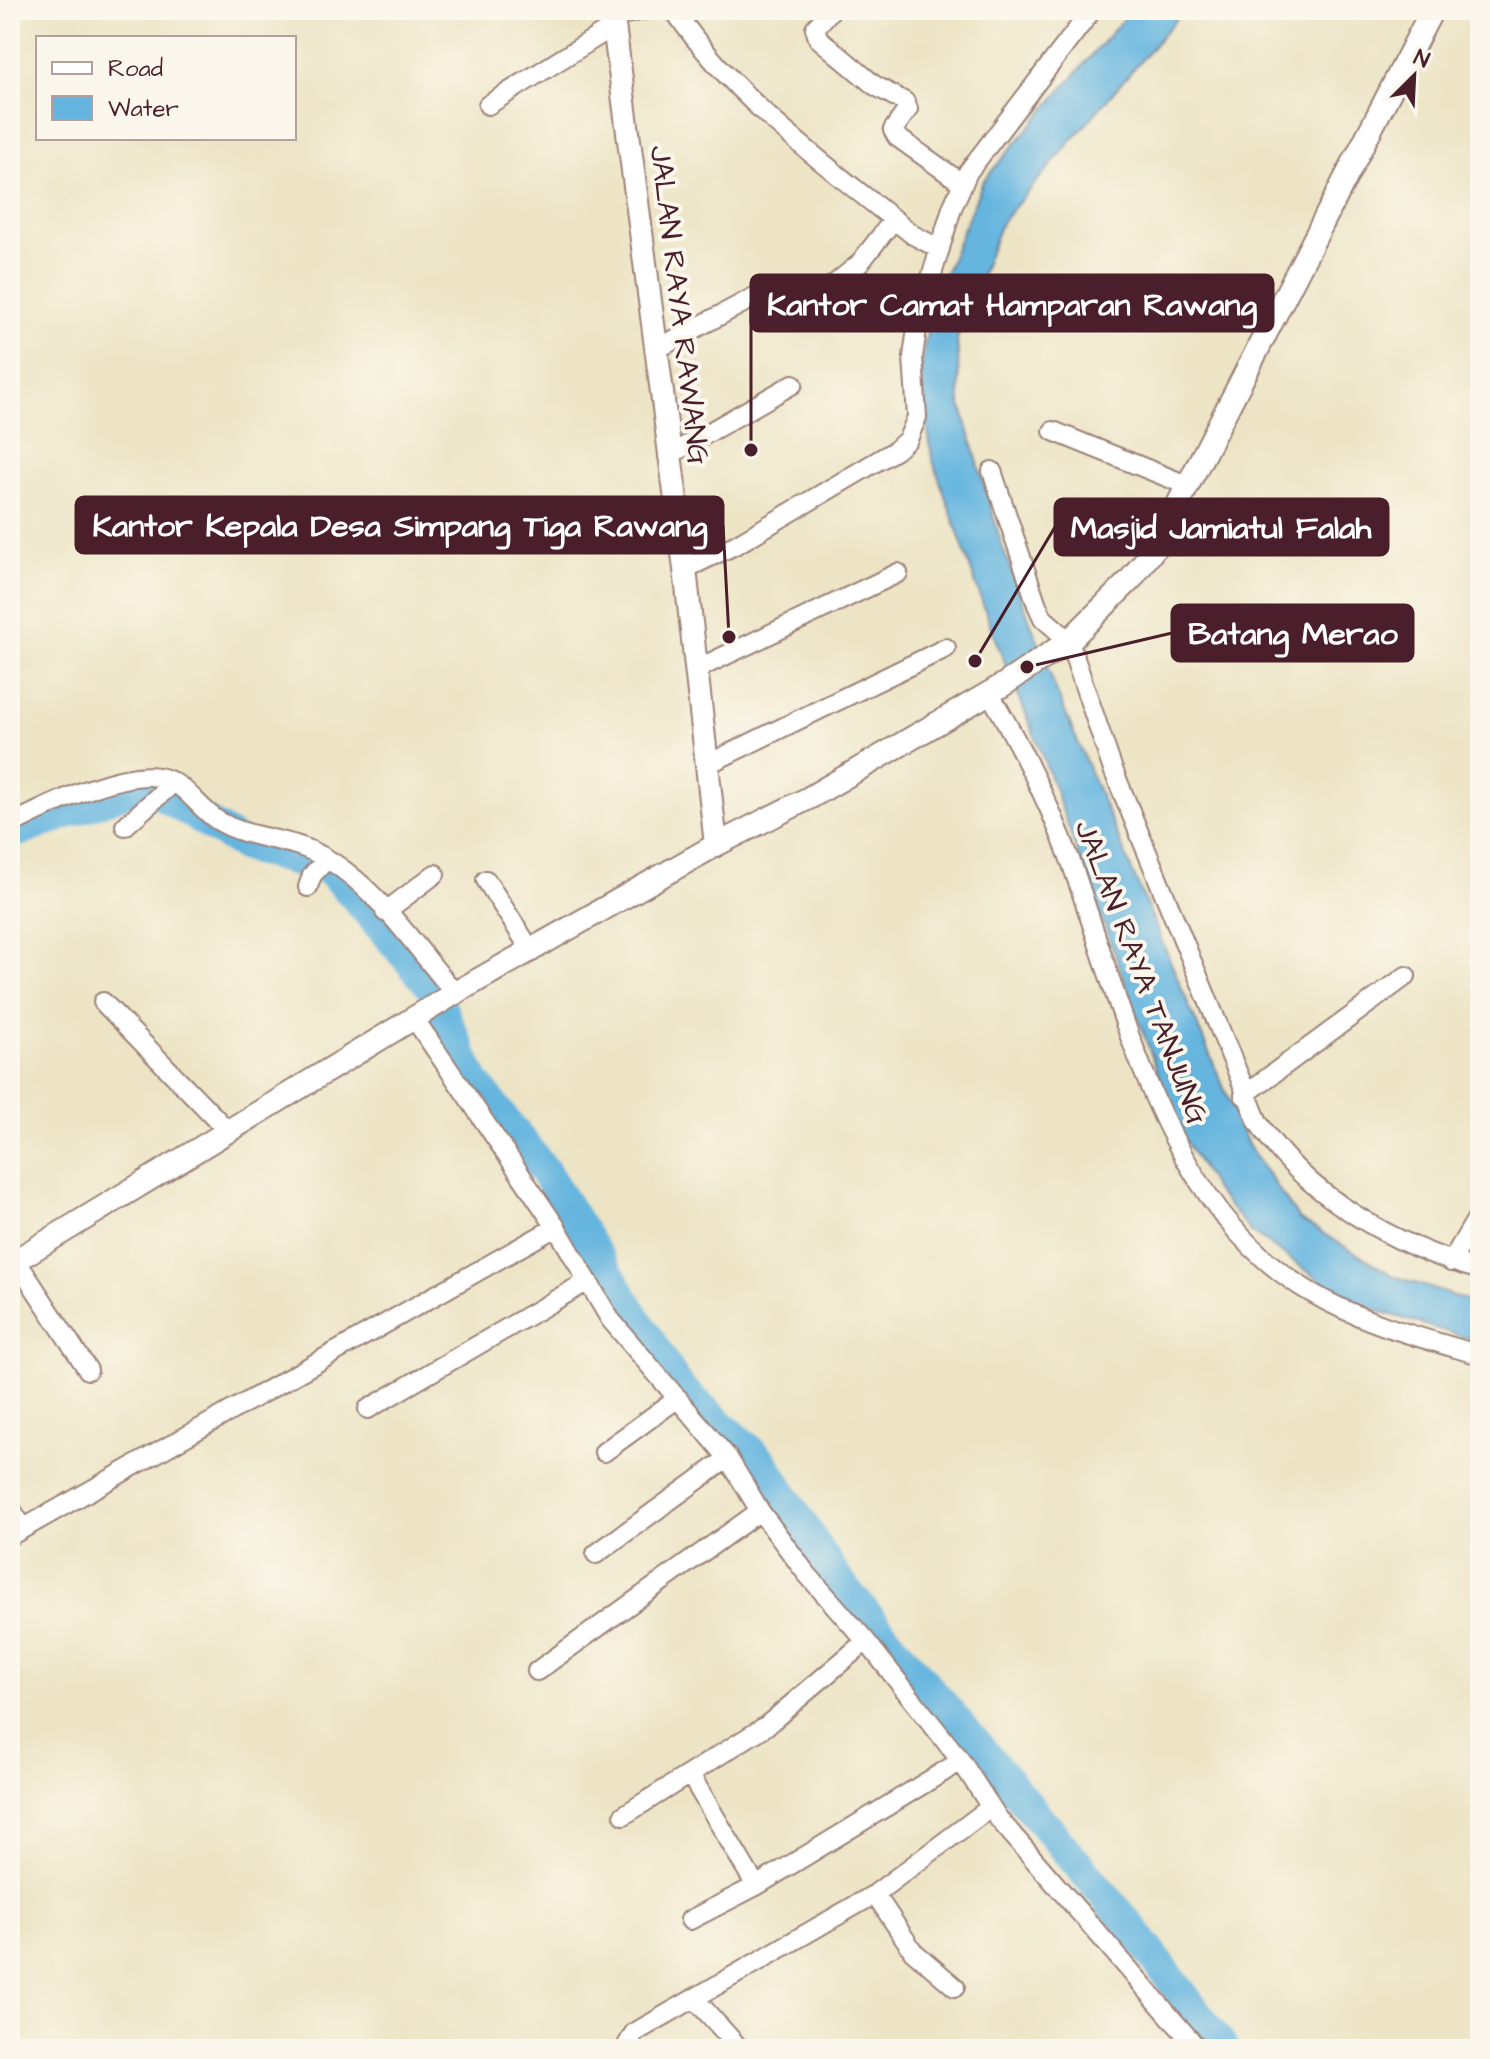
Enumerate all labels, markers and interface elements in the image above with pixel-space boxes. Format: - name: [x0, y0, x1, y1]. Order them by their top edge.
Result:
- legend: [36, 36, 296, 140]
- north arrow: [1374, 36, 1454, 116]
- text: N: [1409, 42, 1434, 76]
- text: Road: [108, 52, 163, 86]
- text: Water: [108, 92, 179, 126]
- street label: JALAN RAYA RAWANG: [639, 143, 719, 467]
- callout: Kantor Camat Hamparan Rawang: [751, 275, 1273, 331]
- text: Kantor Camat Hamparan Rawang: [767, 283, 1258, 329]
- callout: Kantor Kepala Desa Simpang Tiga Rawang: [76, 497, 723, 553]
- callout: Masjid Jamiatul Falah: [1055, 499, 1388, 555]
- text: Kantor Kepala Desa Simpang Tiga Rawang: [92, 504, 708, 550]
- text: Masjid Jamiatul Falah: [1071, 506, 1372, 551]
- callout: Batang Merao: [1172, 605, 1413, 661]
- text: Batang Merao: [1188, 612, 1399, 658]
- street label: JALAN RAYA TANJUNG: [1064, 814, 1219, 1131]

